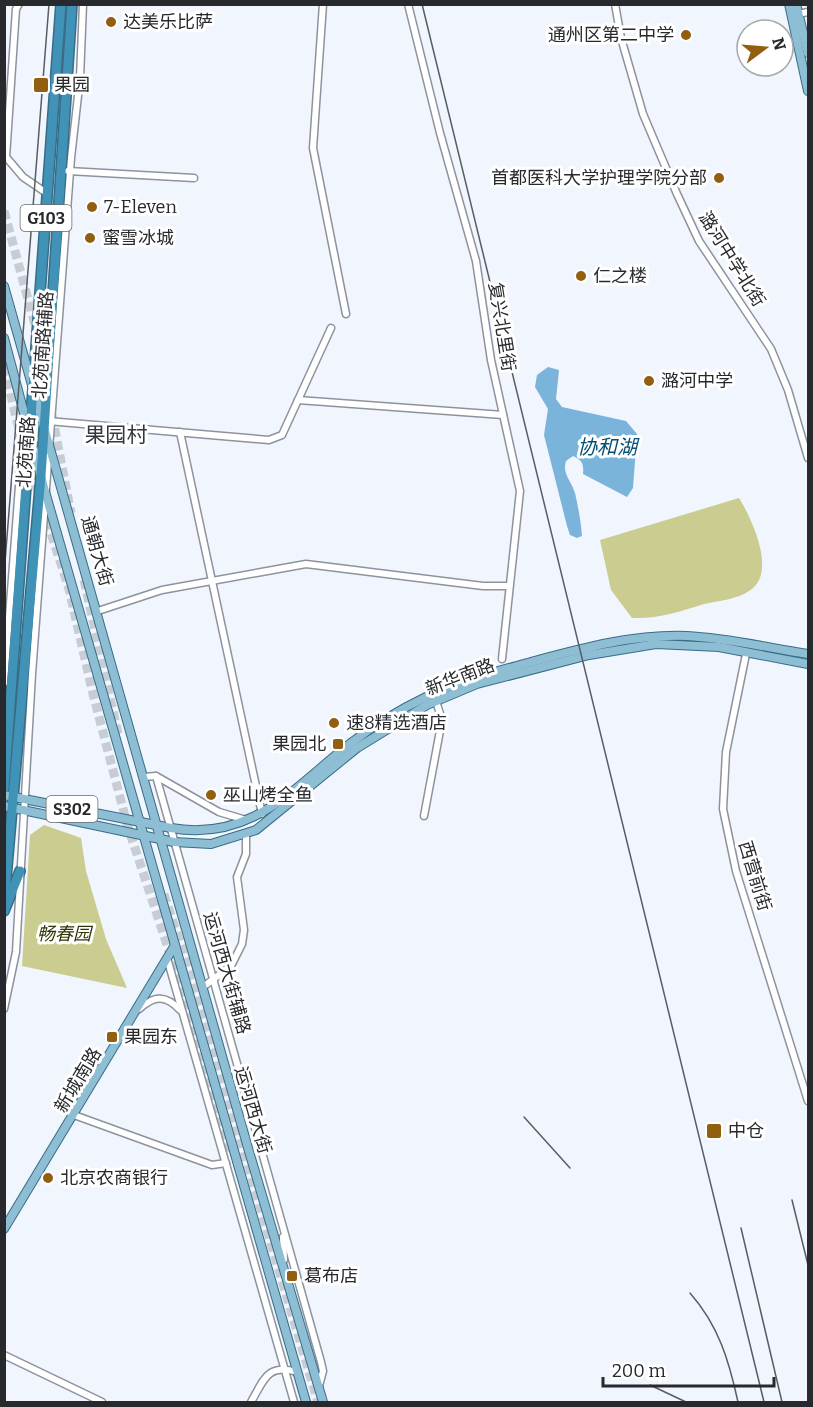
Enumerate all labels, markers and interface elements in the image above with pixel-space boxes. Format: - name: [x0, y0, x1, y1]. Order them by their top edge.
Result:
- place label: 达美乐比萨: [123, 11, 213, 33]
- marker: 达美乐比萨: [104, 15, 118, 29]
- north arrow: [735, 18, 795, 78]
- place label: 通州区第二中学: [548, 24, 674, 46]
- marker: 通州区第二中学: [679, 28, 693, 42]
- text: N: [768, 35, 790, 53]
- place label: 果园: [54, 74, 90, 96]
- marker: 果园: [32, 76, 50, 94]
- place label: 首都医科大学护理学院分部: [491, 167, 707, 189]
- marker: 首都医科大学护理学院分部: [712, 171, 726, 185]
- place label: 7-Eleven: [104, 196, 177, 218]
- marker: 7-Eleven: [85, 200, 99, 214]
- road number: G103: [20, 205, 72, 231]
- street label: 潞河中学北街: [694, 207, 770, 311]
- place label: 蜜雪冰城: [102, 227, 174, 249]
- marker: 蜜雪冰城: [83, 231, 97, 245]
- place label: 仁之楼: [593, 265, 647, 287]
- marker: 仁之楼: [574, 269, 588, 283]
- street label: 复兴北里街: [484, 281, 520, 373]
- street label: 北苑南路辅路: [28, 290, 58, 400]
- place label: 潞河中学: [661, 370, 733, 392]
- marker: 潞河中学: [642, 374, 656, 388]
- street label: 北苑南路: [13, 415, 39, 489]
- district label: 果园村: [85, 422, 148, 448]
- water label: 协和湖: [577, 435, 640, 459]
- street label: 通朝大街: [77, 513, 117, 589]
- street label: 新华南路: [422, 654, 498, 700]
- place label: 速8精选酒店: [346, 712, 447, 734]
- marker: 速8精选酒店: [327, 716, 341, 730]
- place label: 果园北: [272, 733, 326, 755]
- marker: 果园北: [331, 737, 345, 751]
- place label: 巫山烤全鱼: [223, 784, 313, 806]
- marker: 巫山烤全鱼: [204, 788, 218, 802]
- road number: S302: [46, 796, 98, 822]
- street label: 西营前街: [734, 838, 776, 914]
- street label: 运河西大街辅路: [199, 909, 255, 1037]
- park label: 畅春园: [37, 923, 94, 945]
- place label: 果园东: [124, 1026, 178, 1048]
- marker: 果园东: [105, 1030, 119, 1044]
- street label: 新城南路: [50, 1043, 106, 1117]
- street label: 运河西大街: [230, 1064, 276, 1156]
- place label: 中仓: [728, 1120, 764, 1142]
- marker: 中仓: [705, 1122, 723, 1140]
- place label: 北京农商银行: [60, 1167, 168, 1189]
- marker: 北京农商银行: [41, 1171, 55, 1185]
- place label: 葛布店: [304, 1265, 358, 1287]
- marker: 葛布店: [285, 1269, 299, 1283]
- scale bar: [603, 1350, 774, 1388]
- text: 200 m: [612, 1360, 666, 1382]

